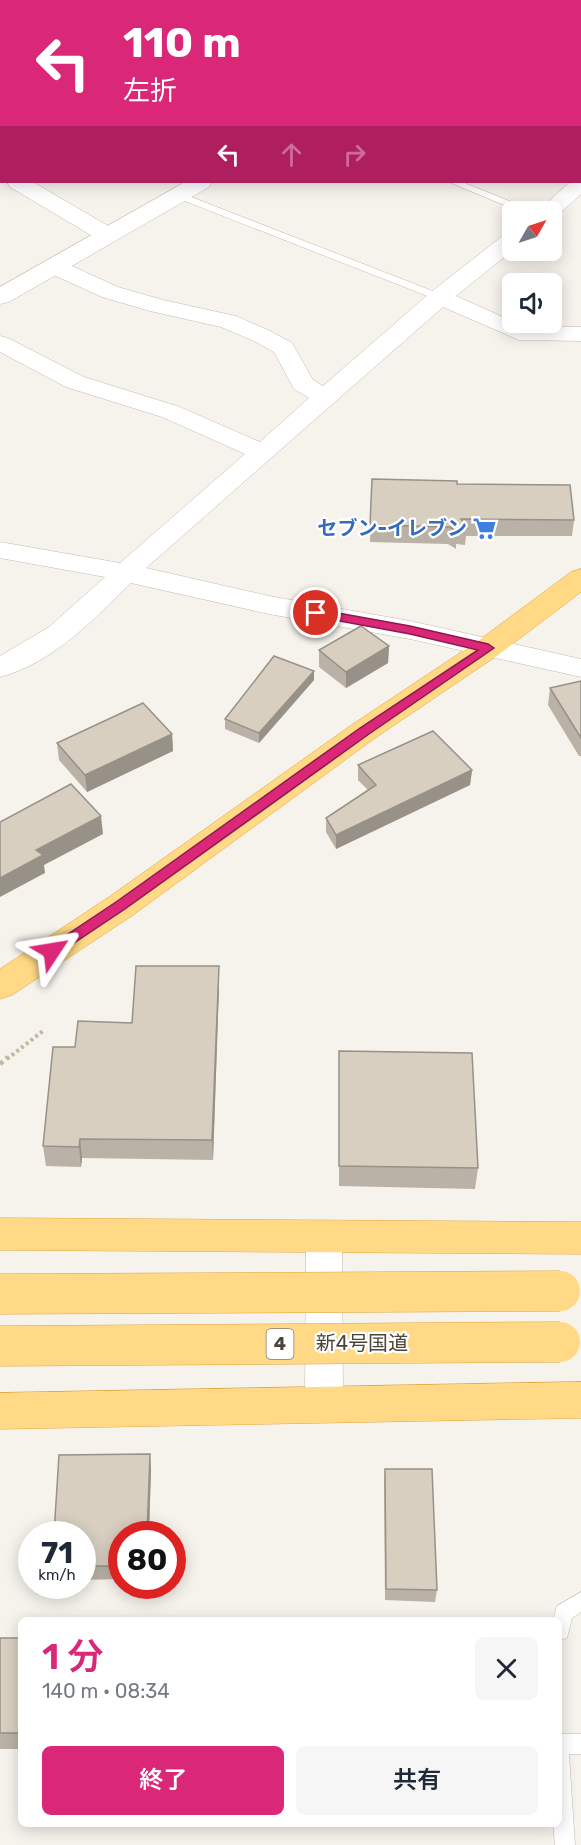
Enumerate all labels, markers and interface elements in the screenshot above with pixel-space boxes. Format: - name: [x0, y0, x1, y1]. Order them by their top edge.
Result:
- text: 110 m: [123, 18, 241, 68]
- icon: left: [24, 24, 102, 102]
- text: 左折: [123, 75, 177, 107]
- icon: left: [212, 138, 245, 171]
- icon: ahead: [275, 138, 308, 171]
- icon: right: [338, 138, 371, 171]
- north arrow: [502, 201, 562, 261]
- map controls: [502, 201, 562, 333]
- button: sound: [502, 273, 562, 333]
- supermarket icon: セブン-イレブン: [472, 515, 498, 541]
- place label: セブン-イレブン: [317, 516, 467, 540]
- pin: [290, 587, 341, 638]
- icon: arrive: [299, 596, 332, 629]
- position arrow: [20, 919, 84, 983]
- road number: 4: [266, 1329, 294, 1359]
- street label: 新4号国道: [316, 1331, 408, 1355]
- speed limit sign: 80: [108, 1521, 186, 1599]
- text: 71: [41, 1535, 73, 1571]
- text: km/h: [38, 1566, 76, 1584]
- text: 1 分: [42, 1635, 103, 1678]
- button: close: [475, 1637, 538, 1700]
- text: 140 m · 08:34: [42, 1679, 170, 1703]
- button: 終了: [42, 1746, 284, 1815]
- button: 共有: [296, 1746, 538, 1815]

